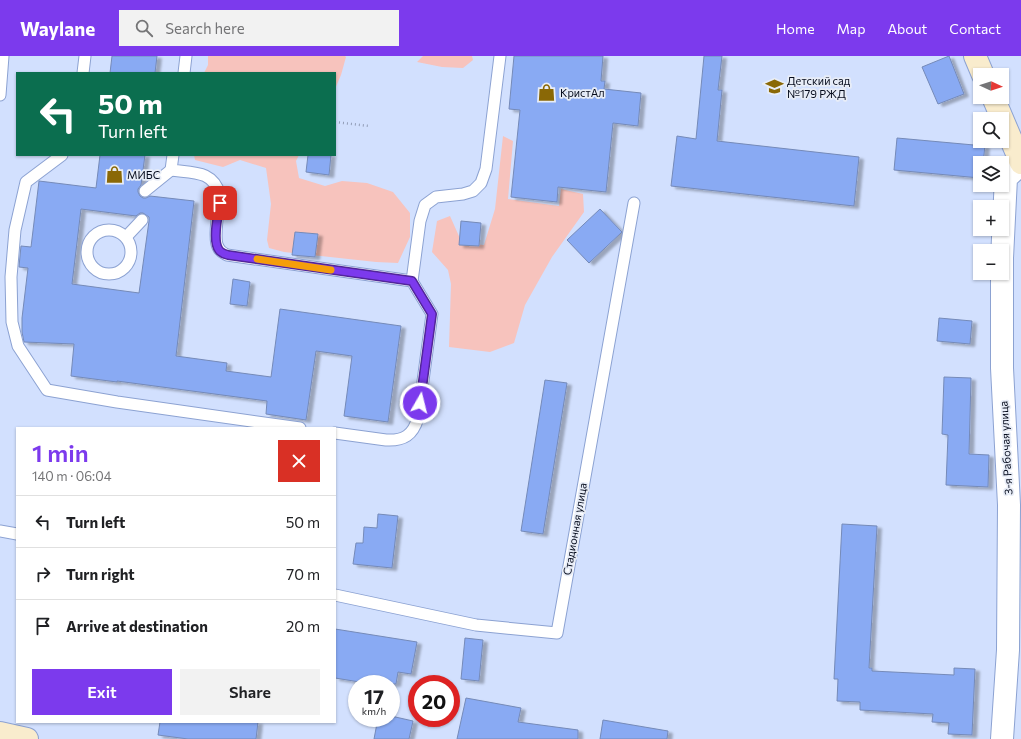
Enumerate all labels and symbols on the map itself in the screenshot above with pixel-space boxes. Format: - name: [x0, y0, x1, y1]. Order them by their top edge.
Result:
- north arrow: [973, 68, 1009, 104]
- place label: Детский сад №179 РЖД: [787, 74, 851, 100]
- school or university icon: Детский сад №179 РЖД: [764, 77, 784, 97]
- shop icon: КристАл: [537, 83, 557, 103]
- place label: КристАл: [560, 86, 605, 99]
- shop icon: МИБС: [104, 165, 124, 185]
- place label: МИБС: [127, 168, 160, 181]
- pin: [203, 186, 237, 220]
- position arrow: [399, 382, 441, 424]
- street label: 3-я Рабочая улица: [997, 401, 1014, 495]
- street label: Стадионная улица: [560, 482, 589, 576]
- speed limit sign: 20: [408, 675, 460, 727]

